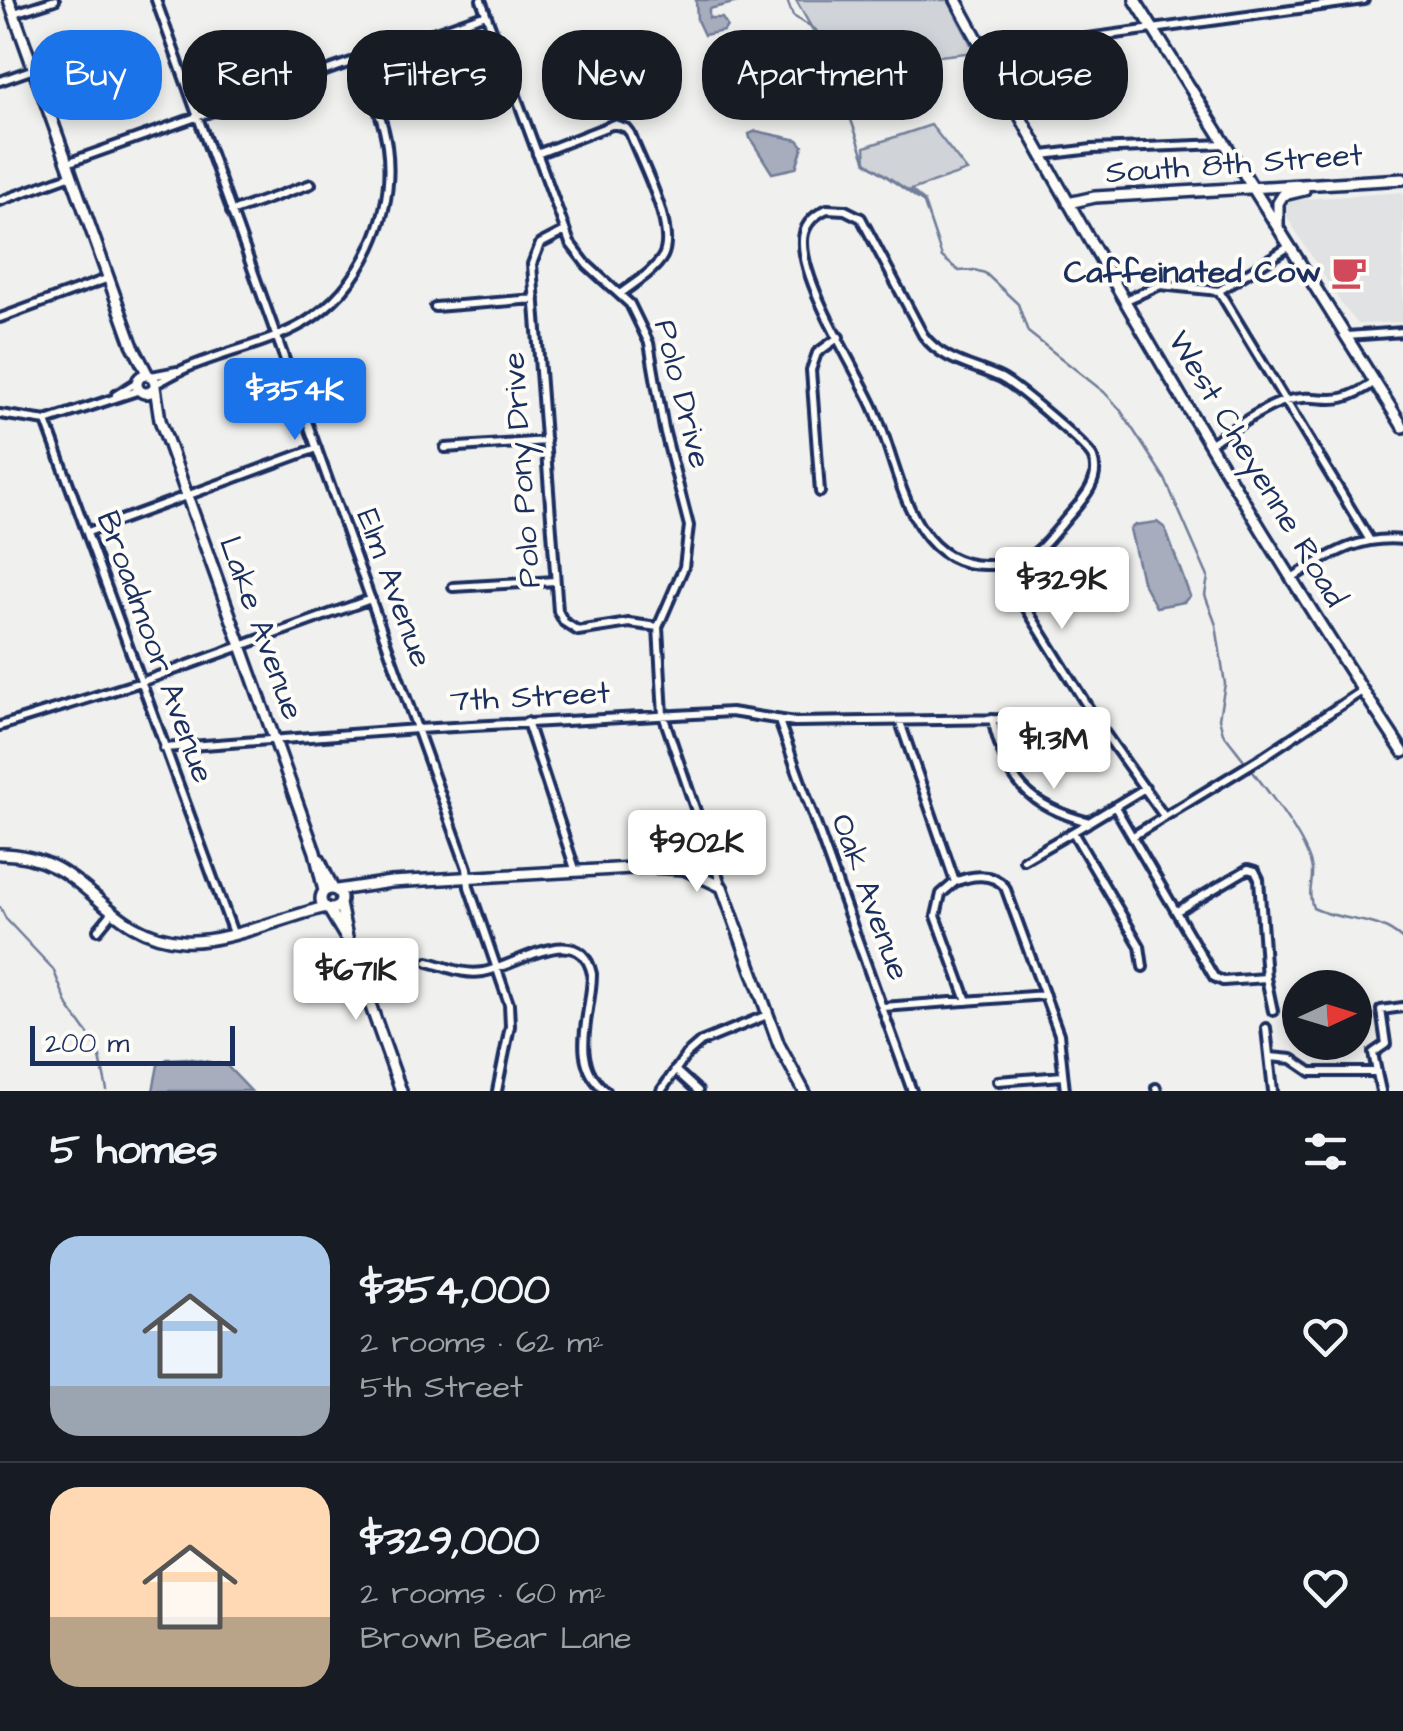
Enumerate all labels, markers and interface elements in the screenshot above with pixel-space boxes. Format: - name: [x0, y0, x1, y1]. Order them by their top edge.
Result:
- chip: Buy: [30, 30, 162, 120]
- chip: Rent: [182, 30, 327, 120]
- chip: Filters: [347, 30, 522, 120]
- chip: New: [542, 30, 682, 120]
- chip: Apartment: [702, 30, 943, 120]
- chip: House: [963, 30, 1128, 120]
- street label: South 8th Street: [1104, 133, 1364, 195]
- place label: Caffeinated Cow: [1064, 250, 1321, 295]
- cafe icon: Caffeinated Cow: [1330, 253, 1368, 291]
- street label: Polo Drive: [642, 315, 722, 473]
- street label: West Cheyenne Road: [1156, 322, 1358, 616]
- street label: Polo Pony Drive: [491, 351, 553, 589]
- pin: $354K: [225, 358, 365, 443]
- text: $354K: [246, 368, 344, 413]
- street label: Elm Avenue: [345, 502, 443, 674]
- street label: Broadmoor Avenue: [85, 505, 225, 789]
- street label: Lake Avenue: [207, 530, 315, 726]
- pin: $329K: [992, 547, 1132, 632]
- text: $329K: [1017, 557, 1107, 602]
- street label: 7th Street: [449, 670, 611, 724]
- pin: $1.3M: [984, 707, 1124, 792]
- text: $1.3M: [1019, 717, 1089, 762]
- street label: Oak Avenue: [819, 807, 921, 987]
- pin: $902K: [627, 810, 767, 895]
- text: $902K: [650, 820, 744, 865]
- pin: $671K: [286, 938, 426, 1023]
- text: $671K: [315, 948, 397, 993]
- north arrow: [1282, 970, 1372, 1060]
- map controls: [1282, 970, 1372, 1060]
- scale bar: [30, 1021, 235, 1066]
- text: 200 m: [45, 1024, 129, 1063]
- text: 5 homes: [50, 1122, 217, 1180]
- icon: filters: [1298, 1124, 1353, 1179]
- text: $354,000: [360, 1262, 550, 1320]
- icon: home: [130, 1276, 250, 1396]
- icon: heart: [1298, 1309, 1353, 1364]
- text: 2 rooms · 62 m²: [360, 1320, 604, 1365]
- text: 5th Street: [360, 1365, 523, 1410]
- text: $329,000: [360, 1513, 540, 1571]
- icon: home: [130, 1527, 250, 1647]
- icon: heart: [1298, 1560, 1353, 1615]
- text: 2 rooms · 60 m²: [360, 1571, 606, 1616]
- text: Brown Bear Lane: [360, 1616, 632, 1661]

